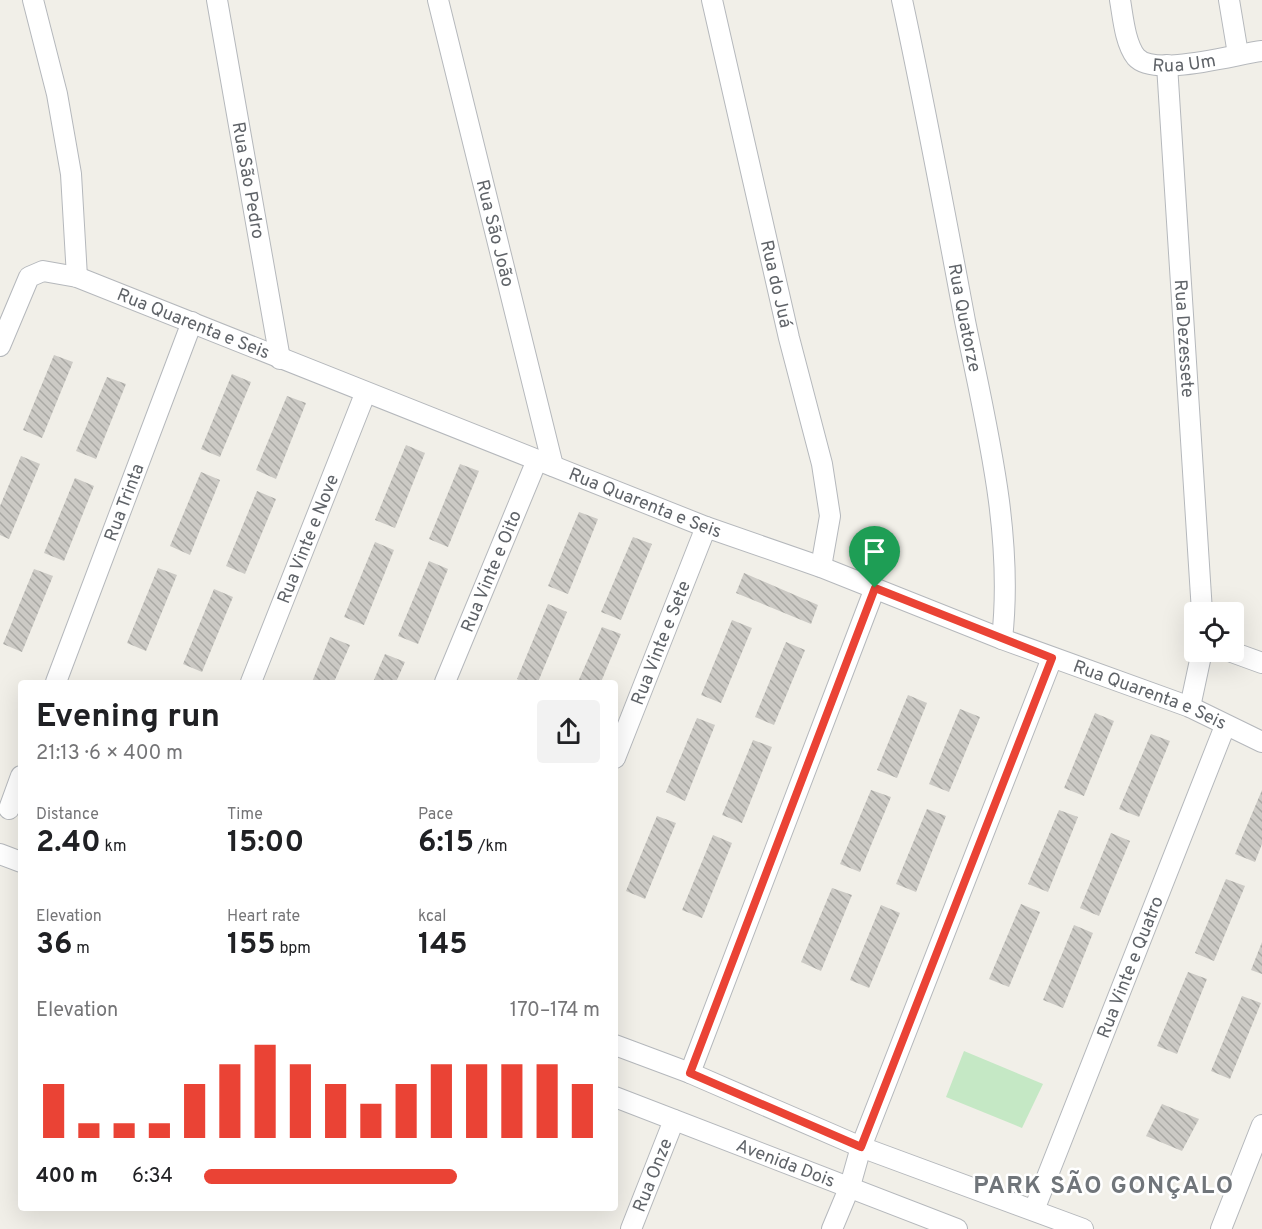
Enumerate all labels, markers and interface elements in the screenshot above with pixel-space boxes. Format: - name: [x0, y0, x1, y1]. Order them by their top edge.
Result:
- street label: Rua Um: [1152, 50, 1218, 79]
- street label: Rua São Pedro: [226, 120, 269, 241]
- street label: Rua São João: [470, 177, 518, 289]
- street label: Rua do Juá: [754, 238, 796, 330]
- street label: Rua Quatorze: [942, 262, 985, 374]
- street label: Rua Dezessete: [1168, 279, 1198, 398]
- street label: Rua Quarenta e Seis: [113, 284, 273, 365]
- street label: Rua Trinta: [100, 461, 150, 545]
- street label: Rua Quarenta e Seis: [565, 464, 724, 544]
- street label: Rua Vinte e Nove: [273, 471, 345, 607]
- street label: Rua Vinte e Oito: [457, 507, 528, 636]
- pin: [849, 526, 900, 588]
- icon: arrive: [858, 535, 891, 568]
- street label: Rua Vinte e Sete: [627, 578, 697, 709]
- map controls: [1184, 602, 1244, 662]
- button: locate: [1184, 602, 1244, 662]
- street label: Rua Quarenta e Seis: [1070, 656, 1230, 736]
- text: Evening run: [36, 697, 220, 739]
- button: share: [537, 700, 600, 763]
- text: 21:13 · 6 × 400 m: [36, 741, 183, 767]
- text: Distance: [36, 805, 99, 825]
- text: Time: [227, 805, 263, 825]
- text: Pace: [418, 805, 453, 825]
- text: 2.40: [36, 825, 101, 862]
- text: 15:00: [227, 825, 304, 862]
- text: 6:15: [418, 825, 474, 862]
- text: km: [101, 837, 127, 857]
- text: /km: [474, 837, 508, 857]
- street label: Rua Vinte e Quatro: [1093, 893, 1170, 1042]
- text: Elevation: [36, 907, 102, 927]
- text: Heart rate: [227, 907, 300, 927]
- text: kcal: [418, 907, 446, 927]
- text: 36: [36, 927, 72, 964]
- text: 155: [227, 927, 276, 964]
- text: 145: [418, 927, 468, 964]
- text: m: [72, 939, 90, 959]
- text: bpm: [276, 939, 311, 959]
- text: Elevation: [36, 998, 118, 1024]
- text: 170–174 m: [510, 998, 600, 1024]
- street label: Rua Onze: [629, 1135, 679, 1216]
- street label: Avenida Dois: [732, 1135, 838, 1194]
- text: 400 m: [36, 1164, 98, 1190]
- text: 6:34: [132, 1164, 173, 1190]
- district label: PARK SÃO GONÇALO: [973, 1170, 1235, 1202]

